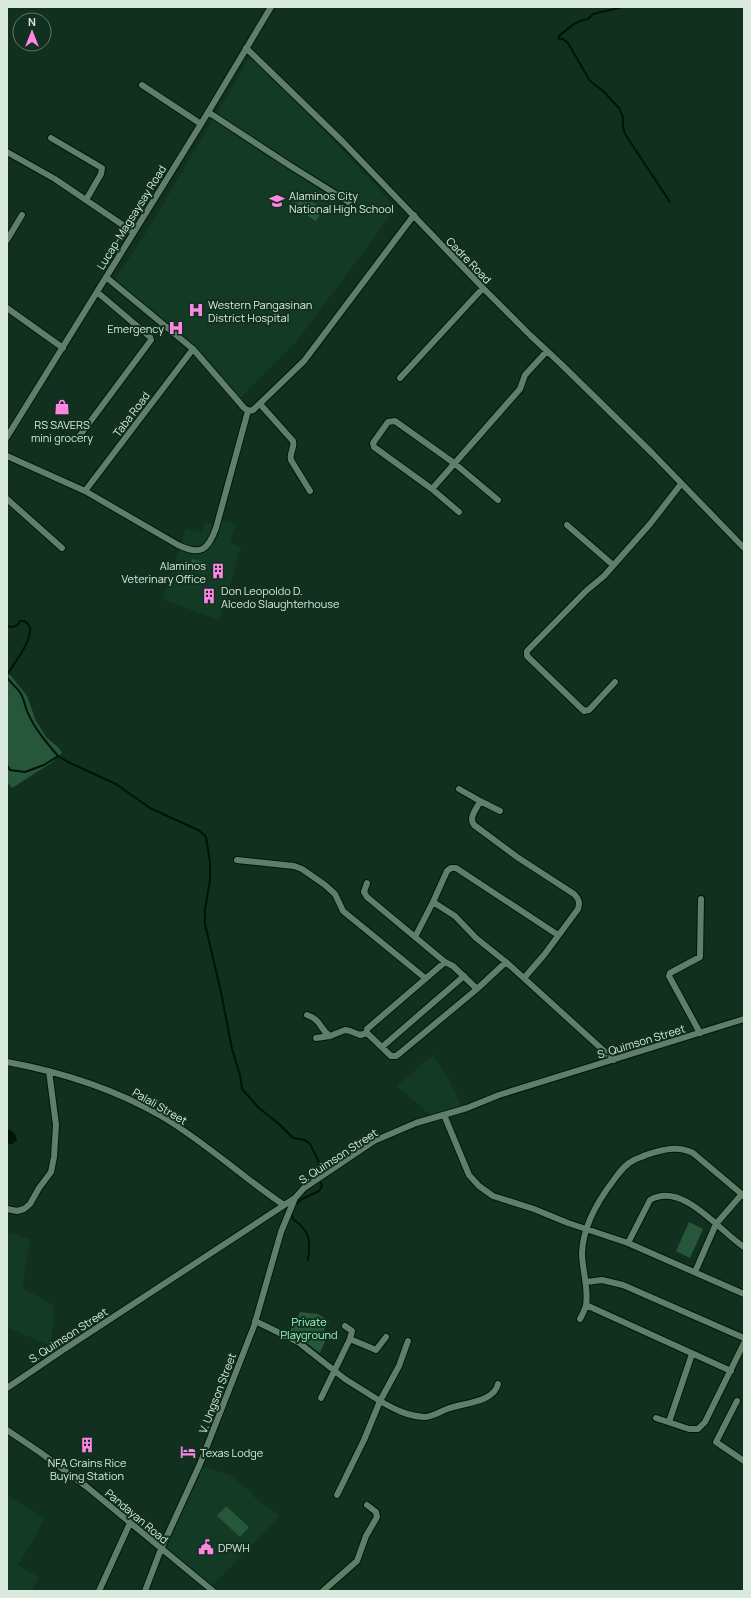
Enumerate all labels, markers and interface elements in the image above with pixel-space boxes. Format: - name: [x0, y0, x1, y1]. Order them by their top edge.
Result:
- north arrow: [12, 12, 52, 52]
- text: N: [28, 14, 36, 29]
- street label: Lucap-Magsaysay Road: [93, 162, 169, 272]
- place label: Alaminos City National High School: [289, 188, 394, 216]
- school or university icon: Alaminos City National High School: [268, 192, 286, 210]
- street label: Cadre Road: [443, 234, 495, 286]
- place label: Western Pangasinan District Hospital: [208, 297, 312, 325]
- hospital icon: Western Pangasinan District Hospital: [187, 301, 205, 319]
- hospital icon: Emergency: [167, 319, 185, 337]
- place label: Emergency: [107, 321, 164, 336]
- street label: Taba Road: [109, 388, 153, 440]
- shop icon: RS SAVERS mini grocery: [53, 398, 71, 416]
- place label: RS SAVERS mini grocery: [31, 417, 93, 445]
- place label: Alaminos Veterinary Office: [122, 558, 207, 586]
- building icon: Alaminos Veterinary Office: [209, 562, 227, 580]
- place label: Don Leopoldo D. Alcedo Slaughterhouse: [221, 583, 340, 611]
- building icon: Don Leopoldo D. Alcedo Slaughterhouse: [200, 587, 218, 605]
- street label: S. Quimson Street: [595, 1020, 687, 1062]
- street label: Palali Street: [130, 1084, 190, 1128]
- street label: S. Quimson Street: [296, 1125, 380, 1187]
- street label: S. Quimson Street: [26, 1304, 110, 1366]
- park label: Private Playground: [280, 1314, 338, 1342]
- street label: V. Ungson Street: [195, 1351, 239, 1435]
- building icon: NFA Grains Rice Buying Station: [78, 1436, 96, 1454]
- hotel icon: Texas Lodge: [179, 1443, 197, 1461]
- place label: Texas Lodge: [200, 1445, 264, 1460]
- place label: NFA Grains Rice Buying Station: [48, 1455, 127, 1483]
- street label: Pandayan Road: [102, 1485, 172, 1547]
- public building icon: DPWH: [197, 1538, 215, 1556]
- place label: DPWH: [218, 1540, 250, 1555]

